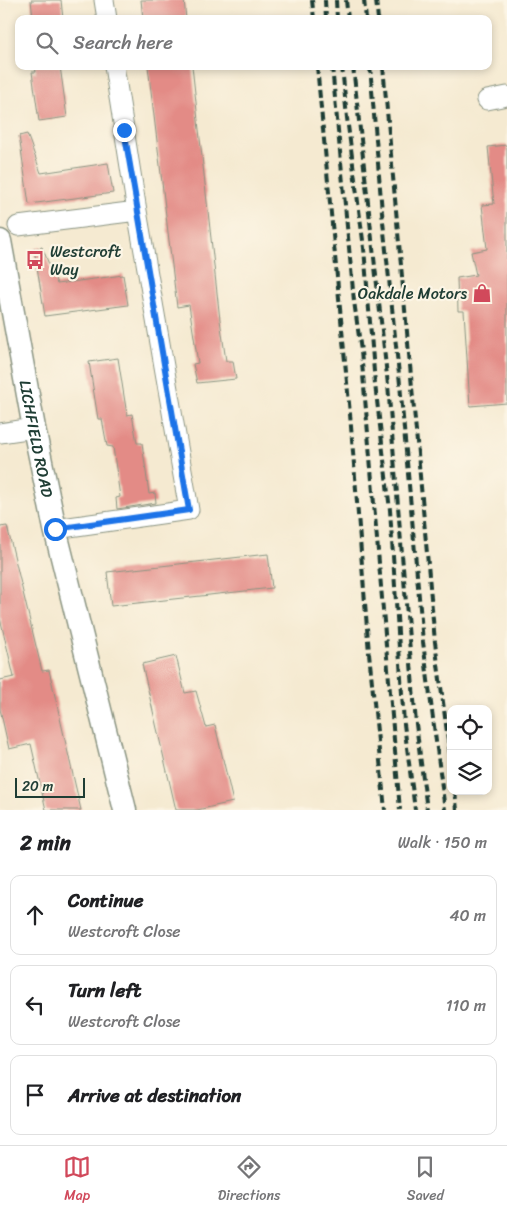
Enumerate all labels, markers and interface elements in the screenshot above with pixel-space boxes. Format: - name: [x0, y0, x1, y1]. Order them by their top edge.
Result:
- search box: [15, 15, 492, 70]
- text: Search here: [73, 26, 173, 59]
- icon: search: [33, 29, 61, 57]
- route end: [113, 119, 136, 142]
- place label: Westcroft Way: [50, 237, 122, 284]
- bus stop icon: Westcroft Way: [24, 249, 46, 271]
- place label: Oakdale Motors: [358, 279, 467, 308]
- shop icon: Oakdale Motors: [471, 282, 493, 304]
- street label: LICHFIELD ROAD: [11, 378, 63, 500]
- route start: [44, 518, 67, 541]
- map controls: [447, 705, 492, 795]
- button: locate: [447, 705, 492, 750]
- button: layers: [447, 750, 492, 795]
- text: 20 m: [22, 774, 53, 799]
- scale bar: [15, 775, 85, 798]
- text: 2 min: [20, 824, 71, 862]
- text: Walk · 150 m: [398, 828, 487, 857]
- text: Continue: [68, 884, 144, 917]
- icon: ahead: [21, 901, 49, 929]
- text: 40 m: [449, 901, 486, 930]
- text: Westcroft Close: [68, 917, 180, 946]
- text: Turn left: [68, 974, 141, 1007]
- icon: left: [21, 991, 49, 1019]
- text: 110 m: [446, 991, 486, 1020]
- text: Westcroft Close: [68, 1007, 180, 1036]
- text: Arrive at destination: [68, 1079, 241, 1112]
- icon: arrive: [21, 1081, 49, 1109]
- tab: Map: [63, 1153, 91, 1208]
- tab: Directions: [218, 1153, 280, 1208]
- tab: Saved: [407, 1153, 444, 1208]

